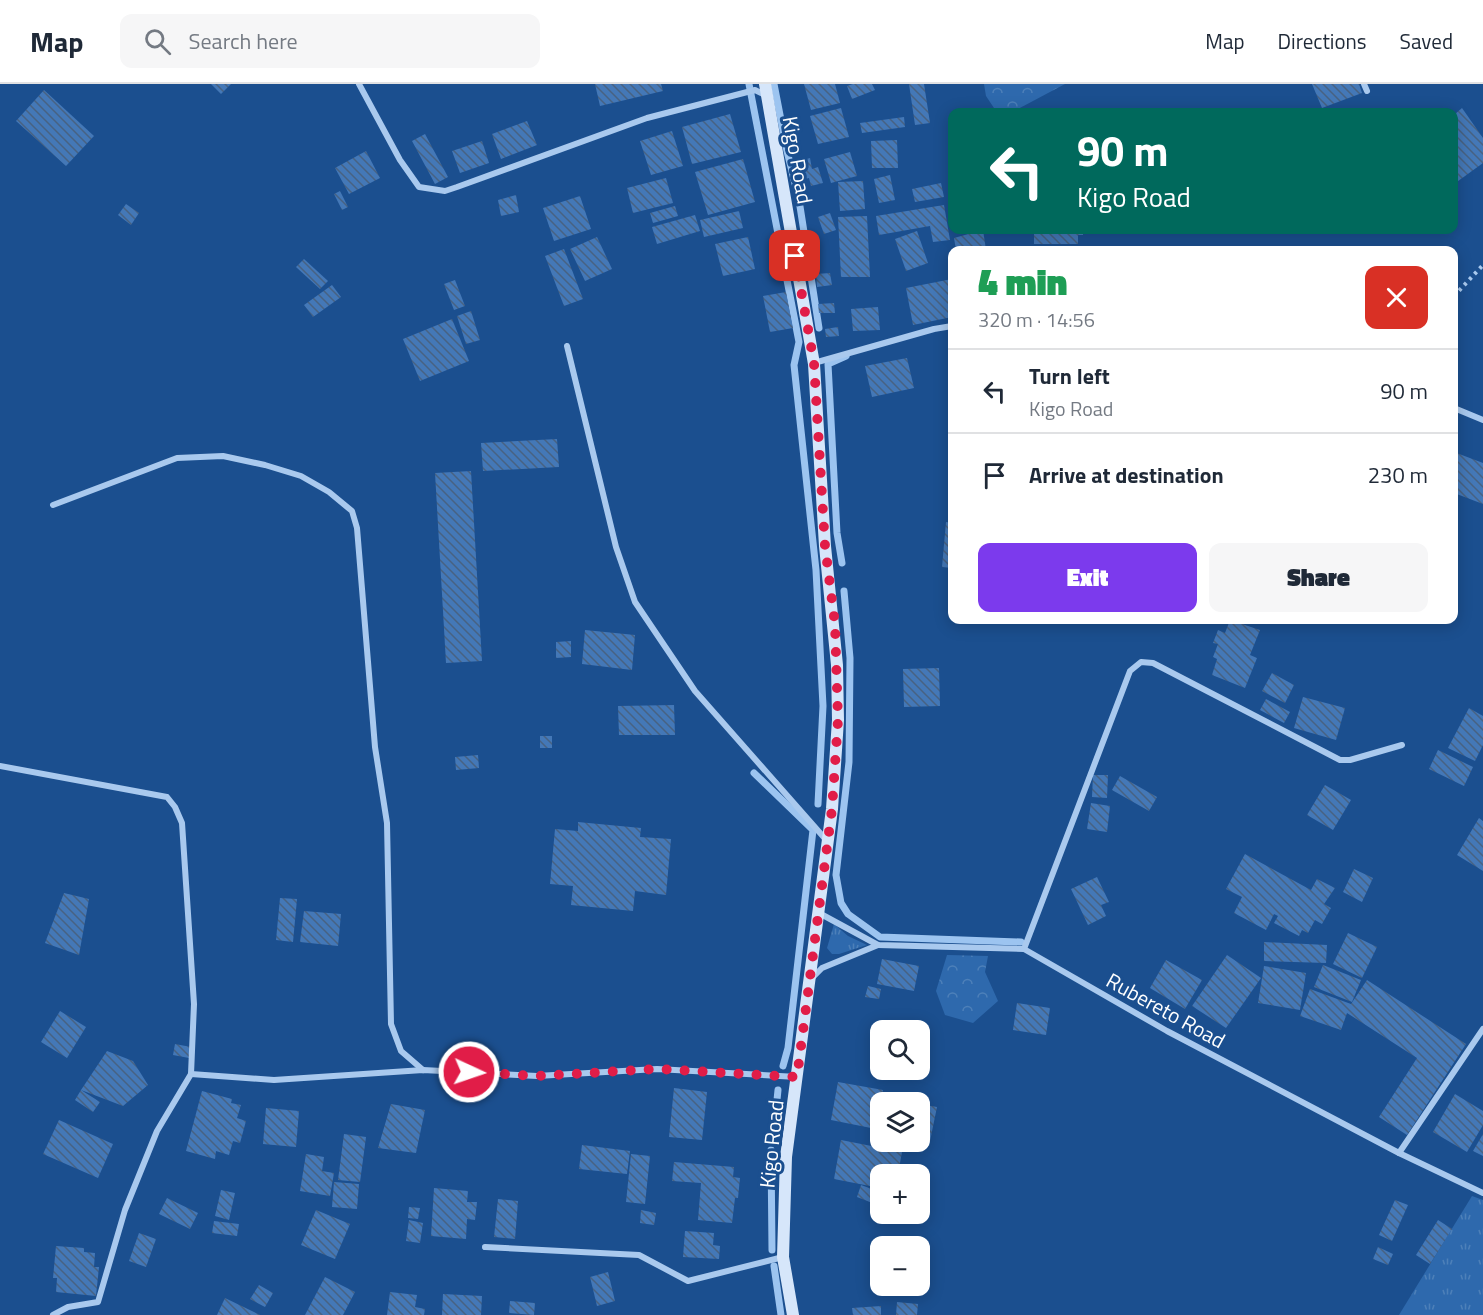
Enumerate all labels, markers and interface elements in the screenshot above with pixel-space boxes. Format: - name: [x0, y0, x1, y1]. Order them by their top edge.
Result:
- search box: [120, 14, 540, 68]
- text: Map: [30, 20, 84, 63]
- text: Search here: [189, 24, 298, 58]
- icon: search: [141, 25, 174, 58]
- text: Map: [1205, 25, 1245, 57]
- text: Directions: [1278, 25, 1367, 57]
- text: Saved: [1400, 25, 1453, 57]
- street label: Kigo Road: [775, 114, 821, 206]
- text: 90 m: [1077, 118, 1169, 182]
- icon: left: [978, 132, 1056, 210]
- text: Kigo Road: [1077, 176, 1191, 217]
- pin: [769, 230, 820, 281]
- icon: arrive: [778, 239, 811, 272]
- text: 4 min: [978, 254, 1067, 309]
- button: close: [1365, 266, 1428, 329]
- text: 320 m · 14:56: [978, 304, 1095, 335]
- text: Turn left: [1029, 359, 1110, 393]
- text: 90 m: [1380, 374, 1428, 408]
- icon: left: [978, 375, 1011, 408]
- text: Kigo Road: [1029, 393, 1113, 424]
- text: Arrive at destination: [1029, 458, 1224, 492]
- text: 230 m: [1368, 458, 1428, 492]
- icon: arrive: [978, 459, 1011, 492]
- button: Exit: [978, 543, 1197, 612]
- button: Share: [1209, 543, 1428, 612]
- street label: Rubereto Road: [1101, 964, 1231, 1056]
- map controls: [870, 1020, 930, 1296]
- button: search: [870, 1020, 930, 1080]
- position arrow: [437, 1040, 501, 1104]
- button: layers: [870, 1092, 930, 1152]
- street label: Kigo Road: [750, 1098, 792, 1190]
- button: +: [870, 1164, 930, 1224]
- button: −: [870, 1236, 930, 1296]

